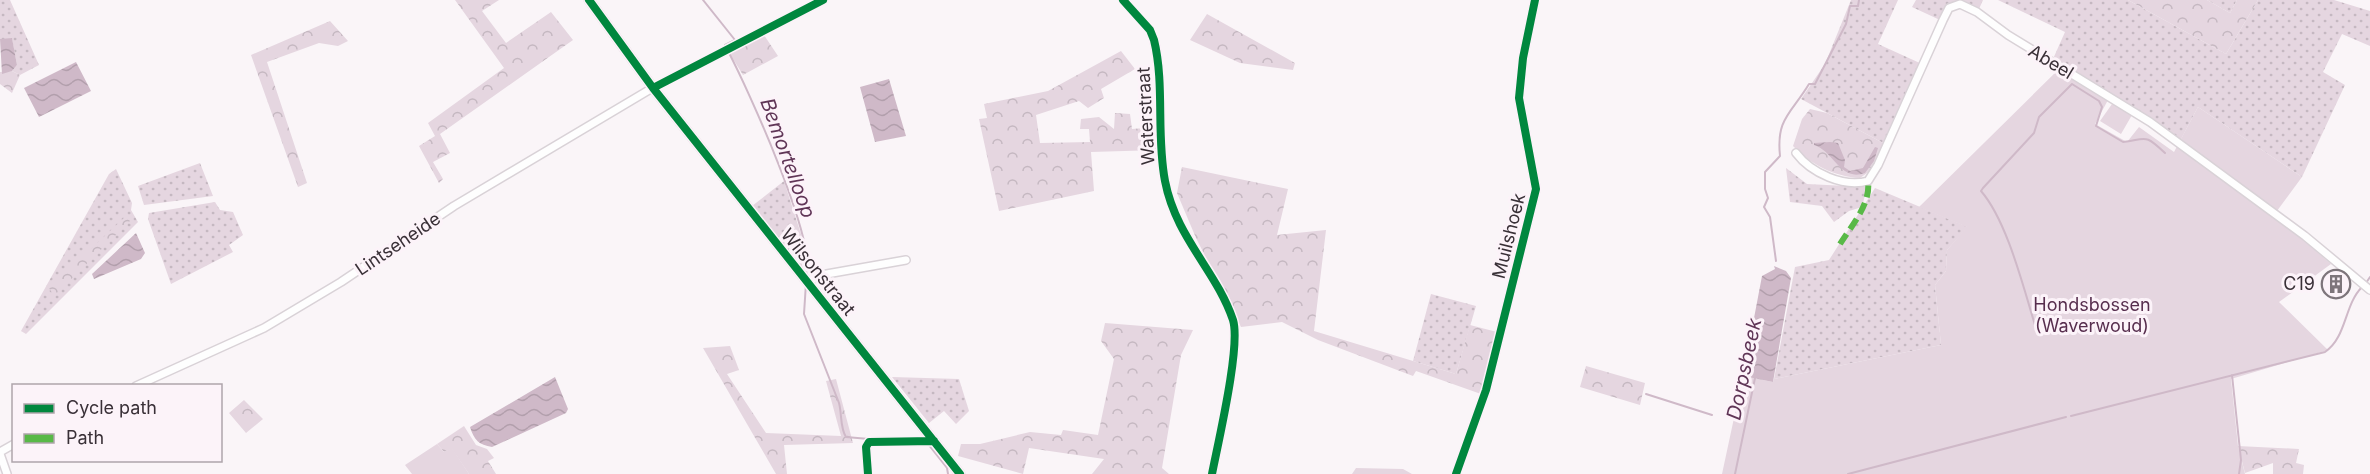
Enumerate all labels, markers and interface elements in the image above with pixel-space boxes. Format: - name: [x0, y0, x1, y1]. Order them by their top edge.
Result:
- street label: Abeel: [2025, 40, 2078, 83]
- street label: Waterstraat: [1132, 66, 1159, 166]
- water label: Bemortelloop: [755, 95, 821, 221]
- street label: Muilshoek: [1488, 191, 1529, 281]
- street label: Lintseheide: [351, 208, 444, 280]
- street label: Wilsonstraat: [777, 224, 860, 319]
- building icon: C19: [2320, 268, 2352, 300]
- place label: C19: [2283, 273, 2315, 294]
- park label: Hondsbossen (Waverwoud): [2033, 294, 2151, 336]
- water label: Dorpsbeek: [1722, 315, 1767, 422]
- legend: [12, 384, 222, 462]
- text: Cycle path: [66, 397, 157, 418]
- text: Path: [66, 427, 104, 448]

